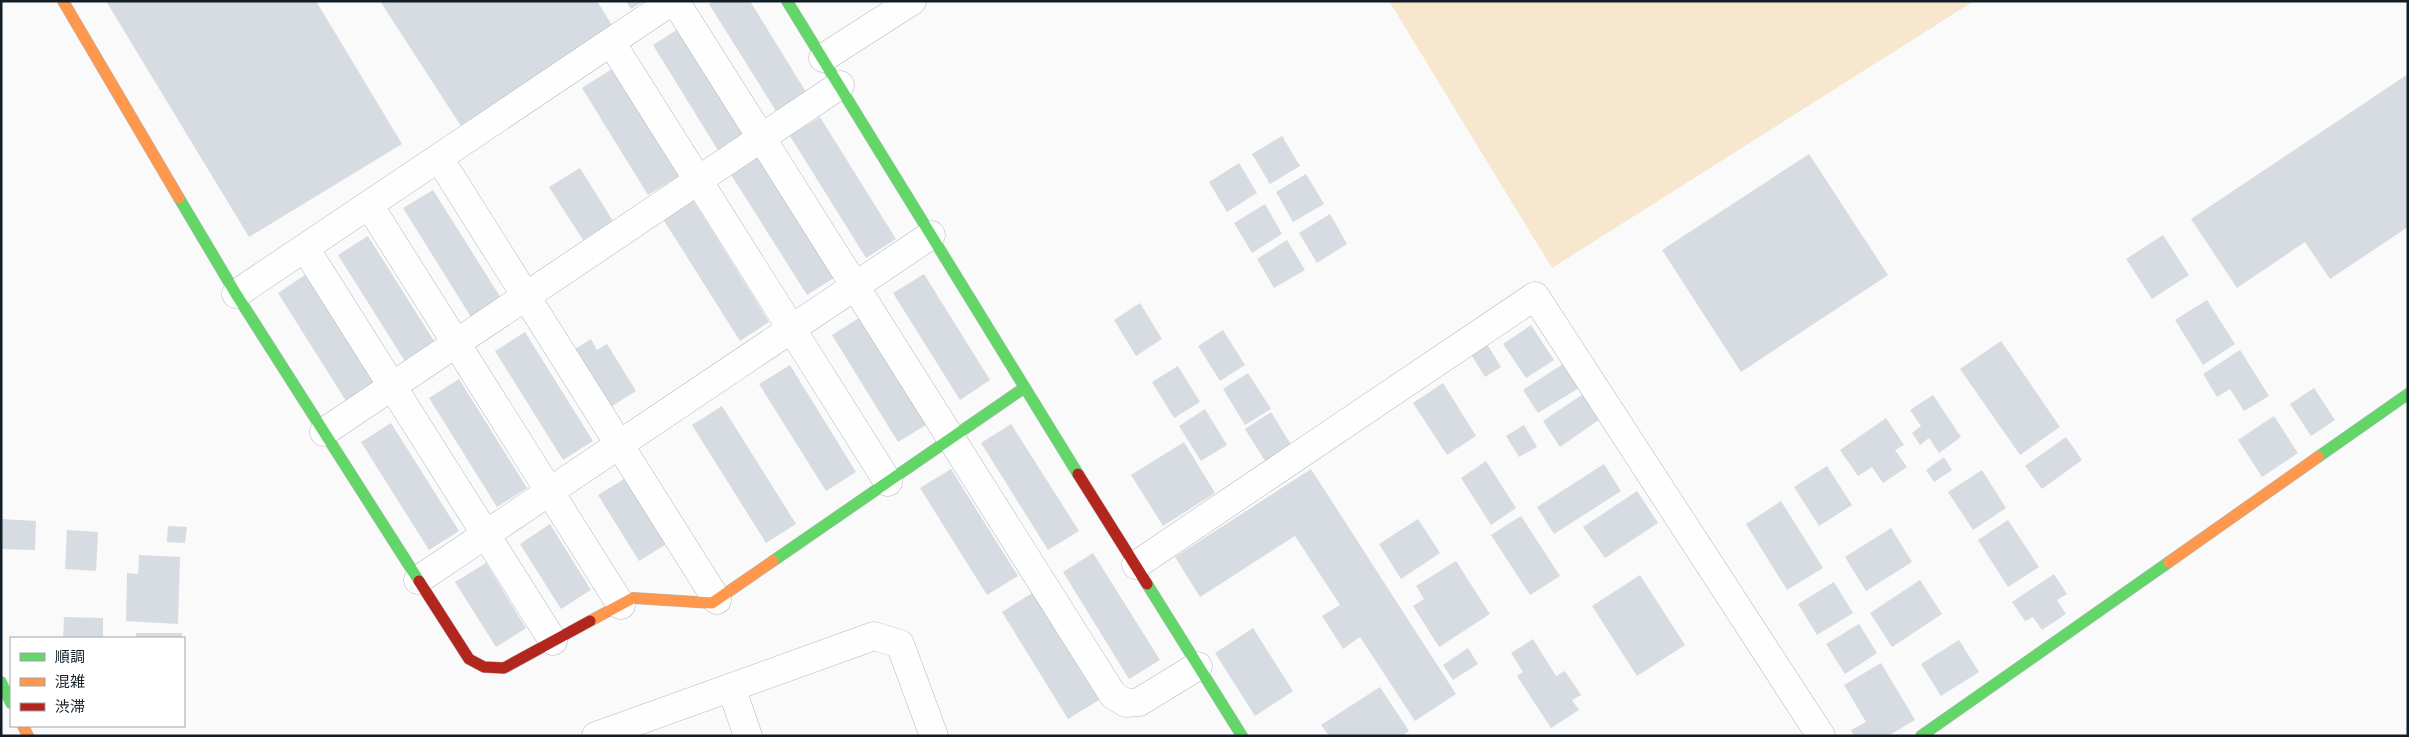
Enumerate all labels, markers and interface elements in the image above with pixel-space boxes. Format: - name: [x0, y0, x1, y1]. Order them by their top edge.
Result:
- legend: [10, 637, 185, 727]
- text: 順調: [55, 647, 85, 665]
- text: 混雑: [55, 672, 85, 690]
- text: 渋滞: [55, 697, 85, 715]

